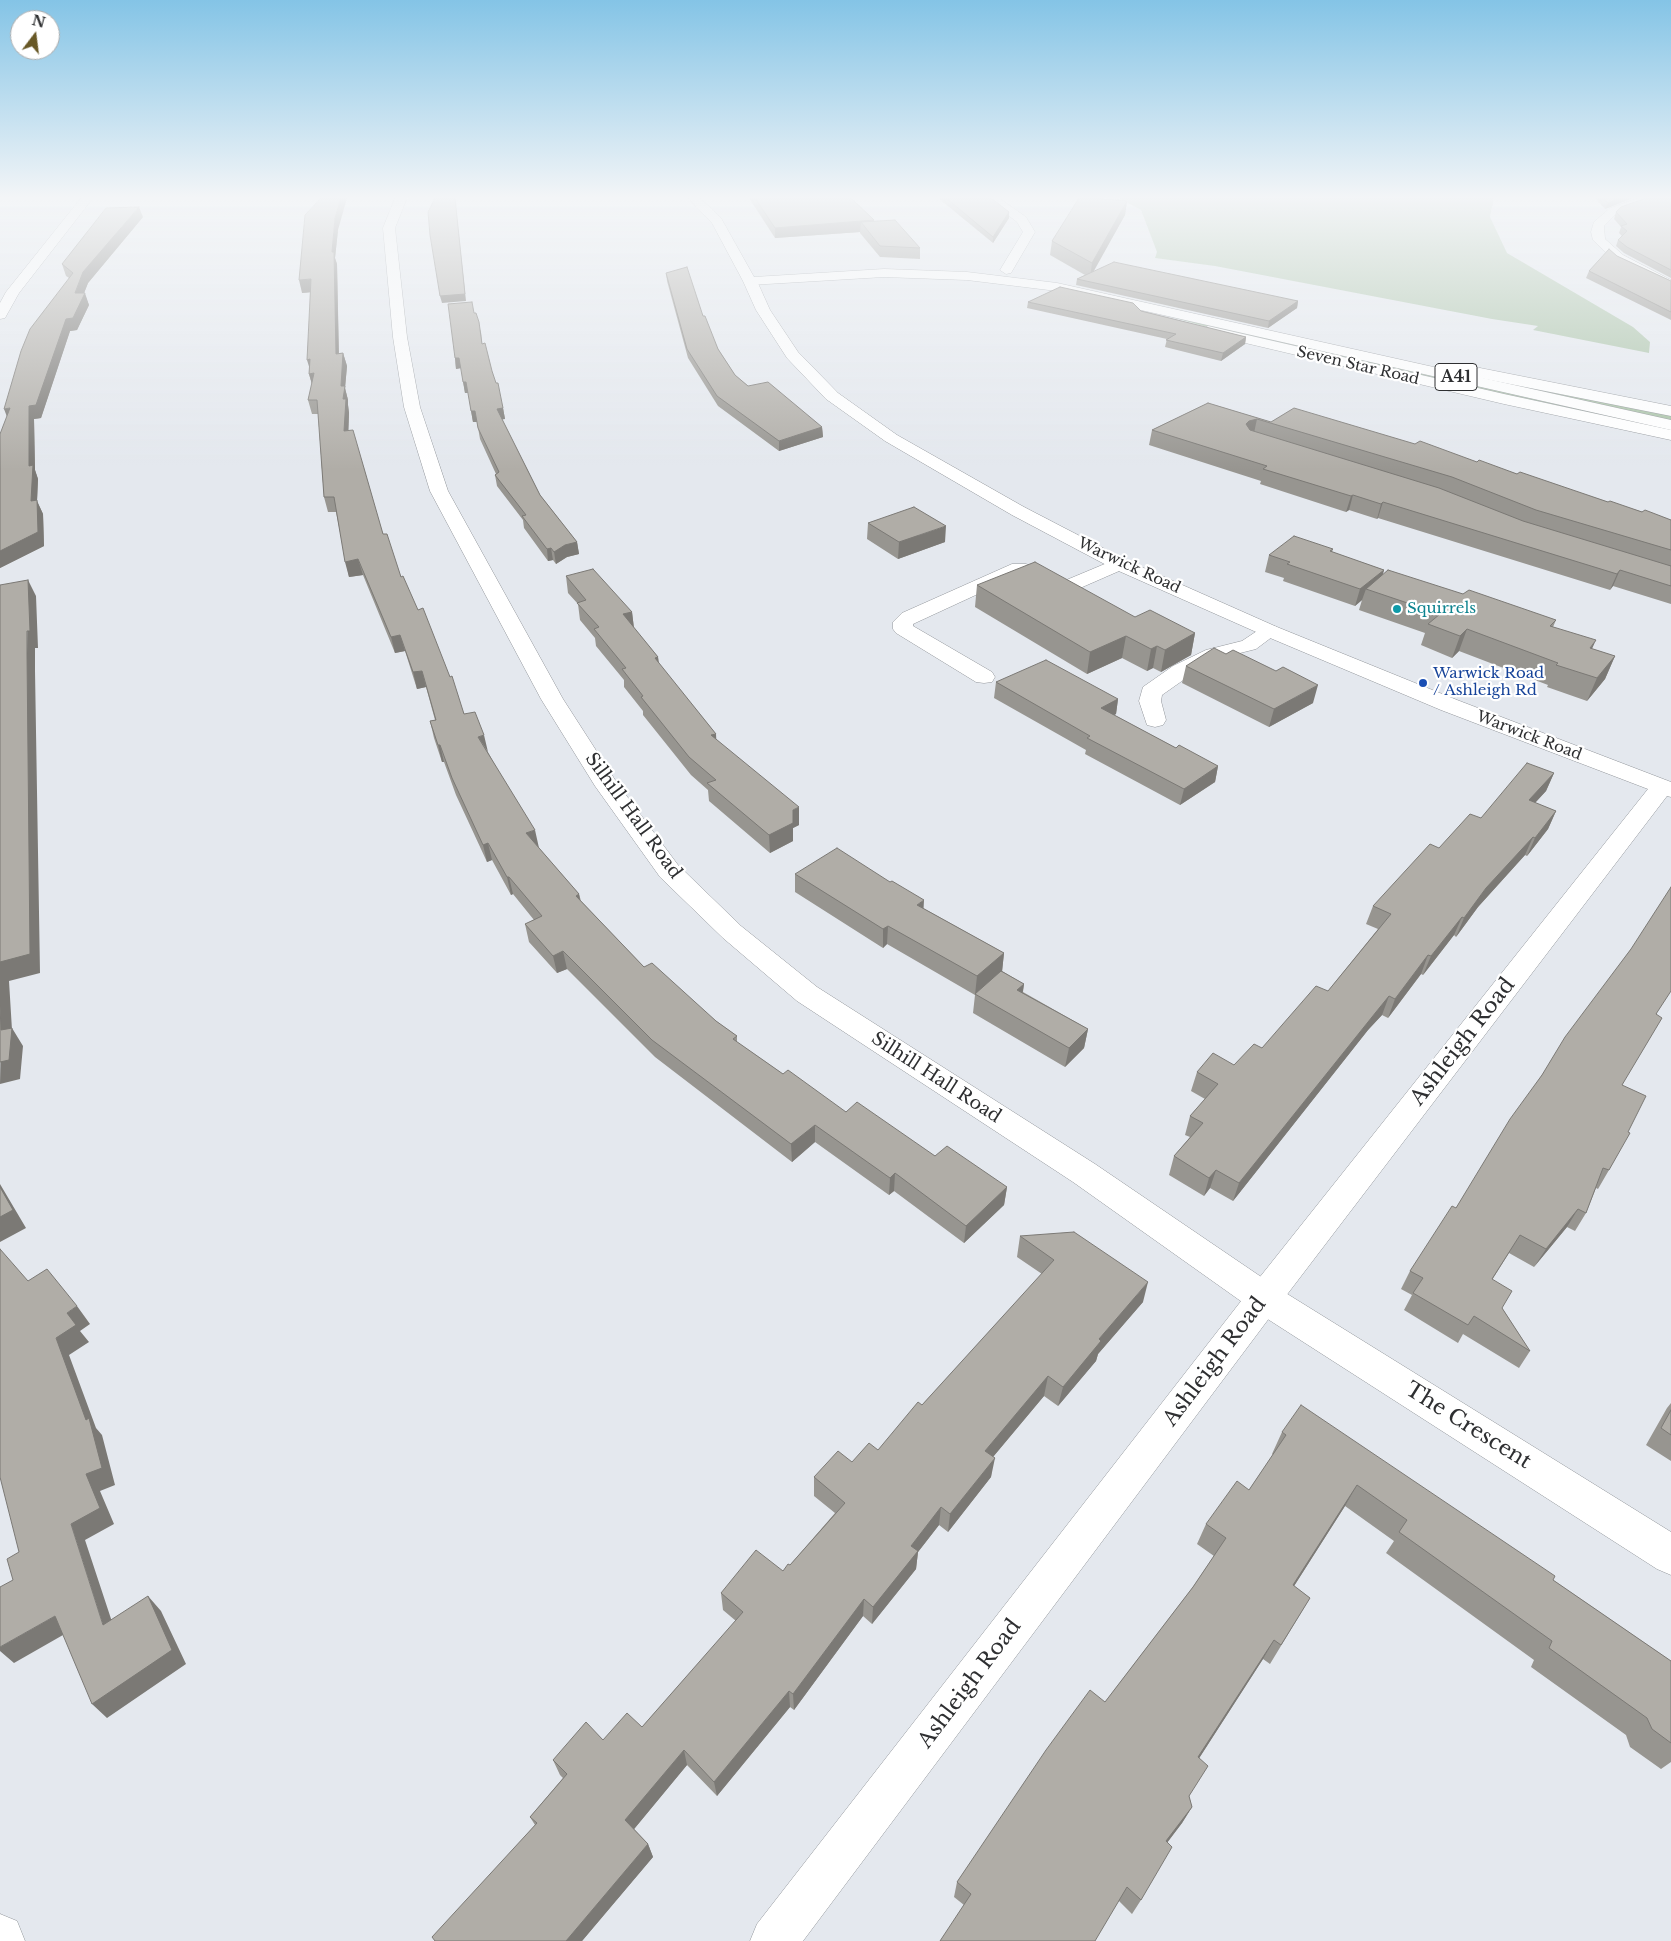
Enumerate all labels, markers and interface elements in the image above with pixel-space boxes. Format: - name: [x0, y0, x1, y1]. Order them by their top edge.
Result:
- north arrow: [10, 10, 60, 60]
- text: N: [30, 11, 47, 32]
- street label: Seven Star Road: [1295, 343, 1421, 389]
- road number: A41: [1435, 364, 1477, 391]
- street label: Warwick Road: [1075, 534, 1183, 598]
- place label: Squirrels: [1407, 600, 1476, 618]
- marker: Squirrels: [1391, 603, 1403, 615]
- place label: Warwick Road / Ashleigh Rd: [1433, 665, 1544, 700]
- marker: Warwick Road / Ashleigh Rd: [1417, 677, 1429, 689]
- street label: Warwick Road: [1474, 708, 1584, 764]
- street label: Silhill Hall Road: [580, 749, 686, 883]
- street label: Ashleigh Road: [1405, 973, 1521, 1111]
- street label: Silhill Hall Road: [867, 1028, 1005, 1128]
- street label: Ashleigh Road: [1158, 1292, 1272, 1432]
- street label: The Crescent: [1401, 1377, 1535, 1475]
- street label: Ashleigh Road: [913, 1614, 1027, 1754]

